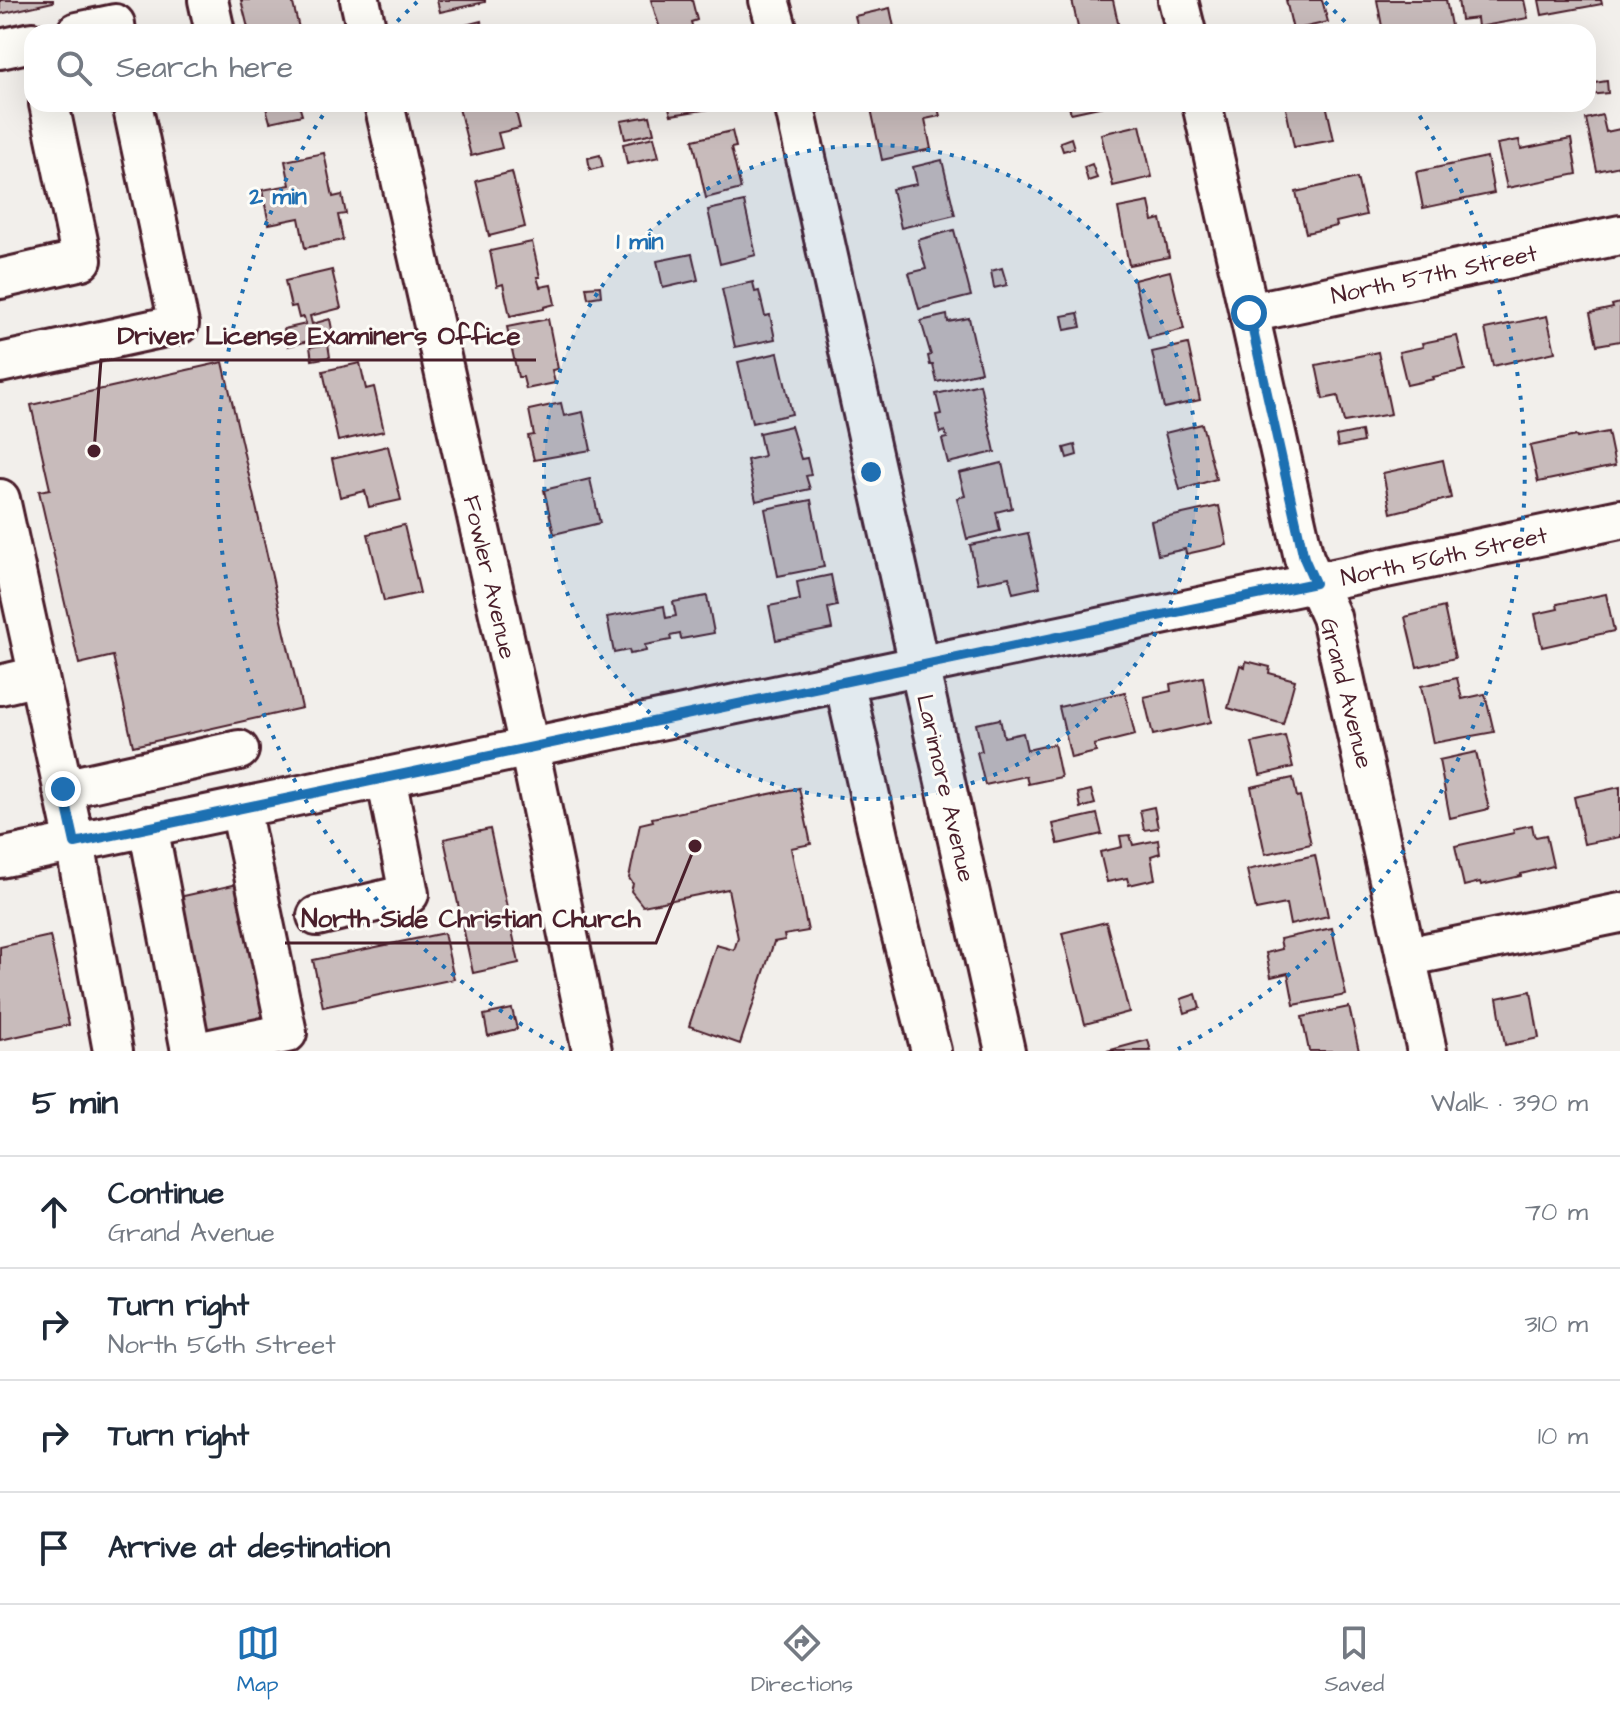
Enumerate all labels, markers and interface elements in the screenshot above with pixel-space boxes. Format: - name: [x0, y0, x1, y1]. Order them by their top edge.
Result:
- search box: [24, 24, 1596, 112]
- icon: search: [52, 46, 96, 90]
- text: Search here: [116, 47, 293, 89]
- text: 2 min: [248, 180, 307, 214]
- text: 1 min: [617, 225, 664, 259]
- street label: North 57th Street: [1328, 236, 1541, 313]
- route start: [1231, 295, 1267, 331]
- callout: Driver License Examiners Office: [101, 310, 536, 360]
- text: Driver License Examiners Office: [117, 318, 521, 354]
- centre of rings: [857, 458, 885, 486]
- street label: Fowler Avenue: [454, 492, 524, 662]
- street label: North 56th Street: [1338, 518, 1551, 595]
- street label: Grand Avenue: [1311, 614, 1381, 772]
- street label: Larimore Avenue: [907, 691, 983, 885]
- route end: [45, 771, 81, 807]
- callout: North Side Christian Church: [285, 893, 656, 943]
- text: North Side Christian Church: [301, 901, 642, 937]
- text: 5 min: [32, 1079, 118, 1127]
- text: Walk · 390 m: [1431, 1085, 1588, 1121]
- text: Continue: [108, 1173, 224, 1215]
- icon: ahead: [32, 1190, 76, 1234]
- text: 70 m: [1525, 1194, 1588, 1230]
- text: Grand Avenue: [108, 1215, 275, 1251]
- text: Turn right: [108, 1285, 249, 1327]
- icon: right: [32, 1302, 76, 1346]
- text: 310 m: [1524, 1306, 1588, 1342]
- text: North 56th Street: [108, 1327, 336, 1363]
- icon: right: [32, 1414, 76, 1458]
- text: Turn right: [108, 1415, 249, 1457]
- text: 10 m: [1538, 1418, 1588, 1454]
- icon: arrive: [32, 1526, 76, 1570]
- text: Arrive at destination: [108, 1527, 390, 1569]
- tab: Map: [236, 1621, 280, 1700]
- tab: Directions: [751, 1621, 853, 1700]
- tab: Saved: [1324, 1621, 1384, 1700]

